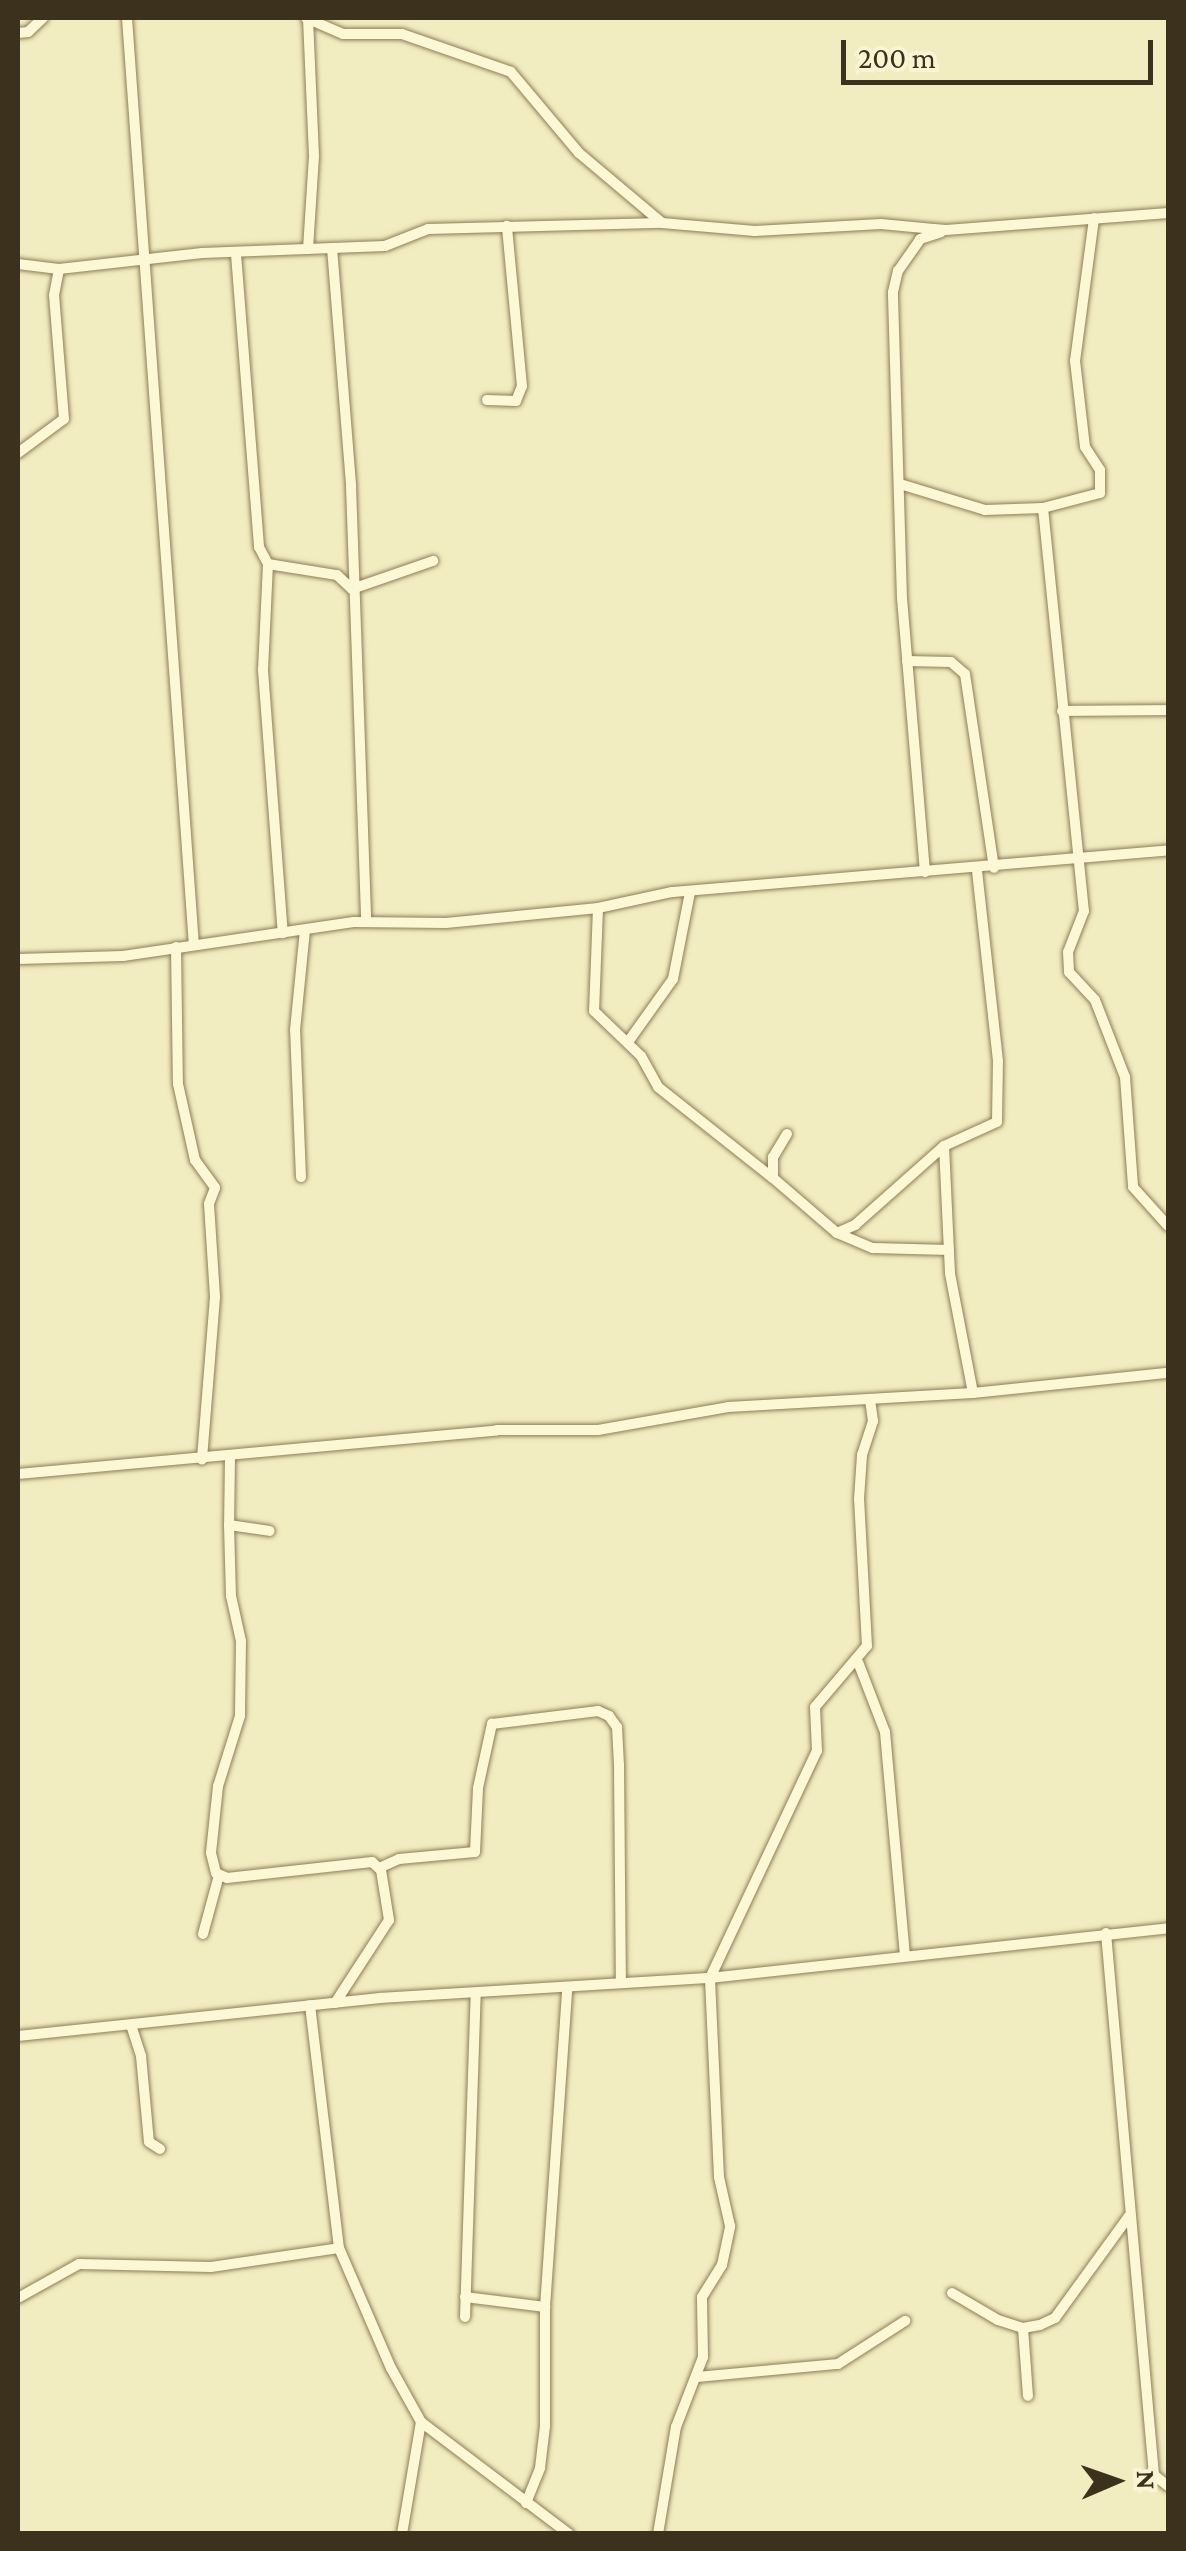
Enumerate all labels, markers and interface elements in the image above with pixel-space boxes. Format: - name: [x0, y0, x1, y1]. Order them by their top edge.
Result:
- scale bar: [846, 20, 1158, 82]
- text: 200 m: [858, 41, 936, 74]
- north arrow: [1066, 2431, 1166, 2531]
- text: N: [1131, 2470, 1162, 2490]

